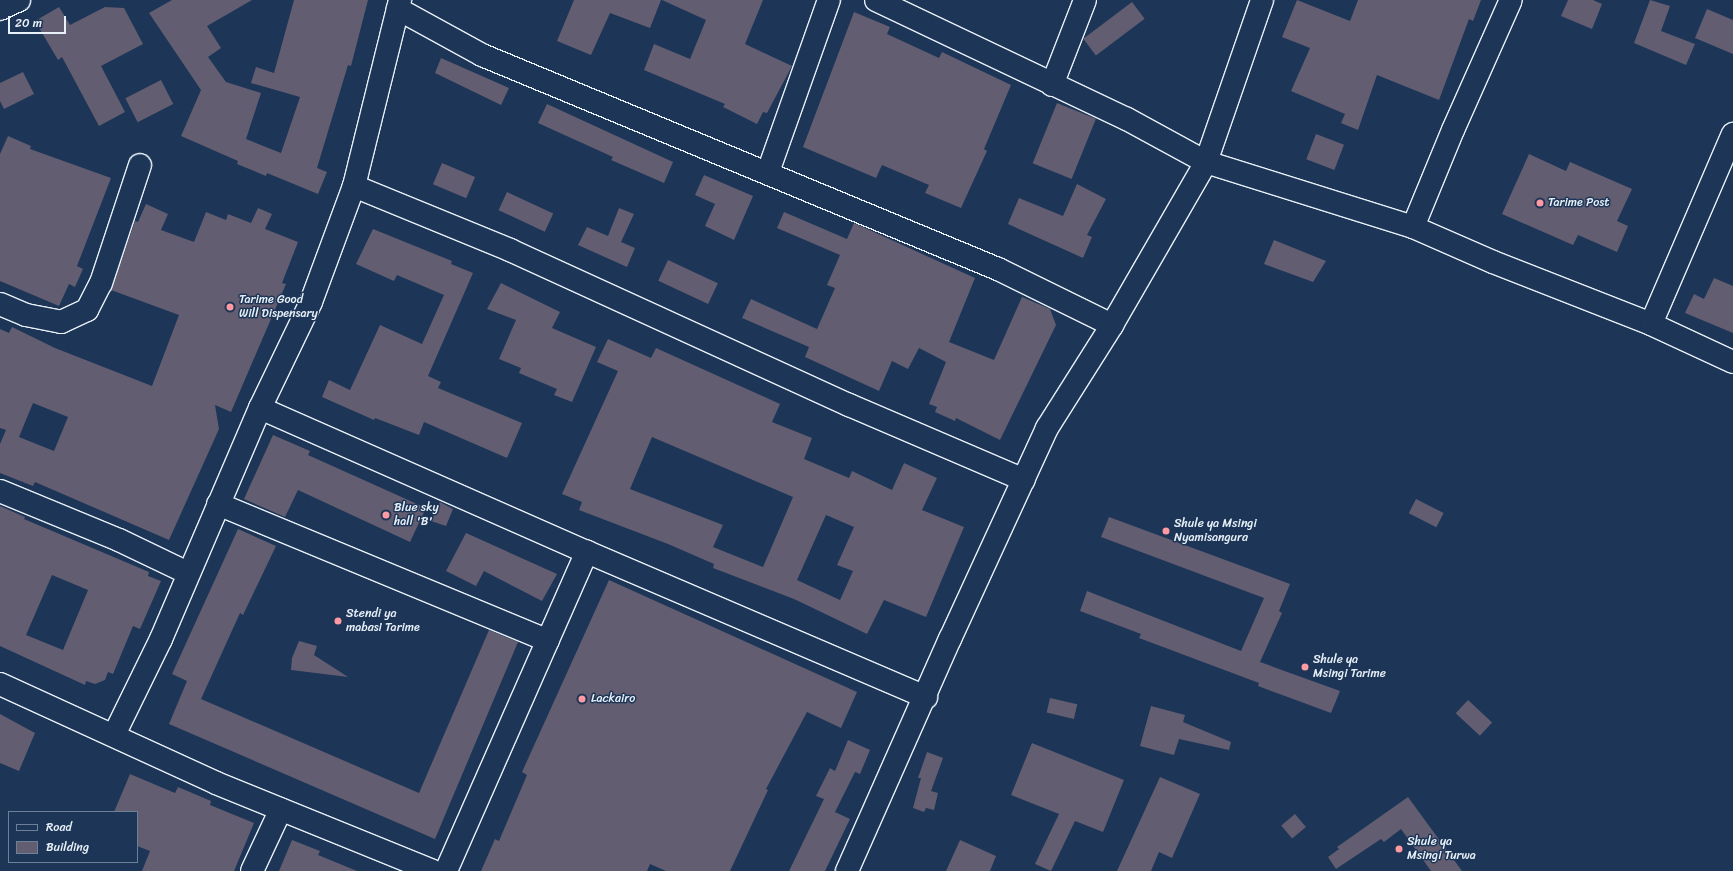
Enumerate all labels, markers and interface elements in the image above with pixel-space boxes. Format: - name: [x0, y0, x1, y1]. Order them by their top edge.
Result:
- scale bar: [10, 8, 68, 34]
- text: 20 m: [15, 12, 42, 34]
- place label: Tarime Post: [1548, 196, 1610, 210]
- marker: Tarime Post: [1535, 198, 1545, 208]
- place label: Tarime Good Will Dispensary: [239, 293, 319, 321]
- marker: Tarime Good Will Dispensary: [224, 301, 236, 313]
- place label: Blue sky hall 'B': [394, 501, 439, 529]
- marker: Blue sky hall 'B': [381, 510, 391, 520]
- place label: Shule ya Msingi Nyamisangura: [1174, 517, 1257, 545]
- marker: Shule ya Msingi Nyamisangura: [1161, 526, 1171, 536]
- place label: Stendi ya mabasi Tarime: [346, 607, 420, 635]
- marker: Stendi ya mabasi Tarime: [333, 616, 343, 626]
- place label: Shule ya Msingi Tarime: [1313, 653, 1385, 681]
- marker: Shule ya Msingi Tarime: [1300, 662, 1310, 672]
- place label: Lackairo: [591, 692, 635, 706]
- marker: Lackairo: [576, 693, 588, 705]
- legend: [8, 811, 138, 863]
- text: Road: [46, 816, 72, 838]
- place label: Shule ya Msingi Turwa: [1407, 835, 1476, 863]
- text: Building: [46, 836, 89, 858]
- marker: Shule ya Msingi Turwa: [1394, 844, 1404, 854]

